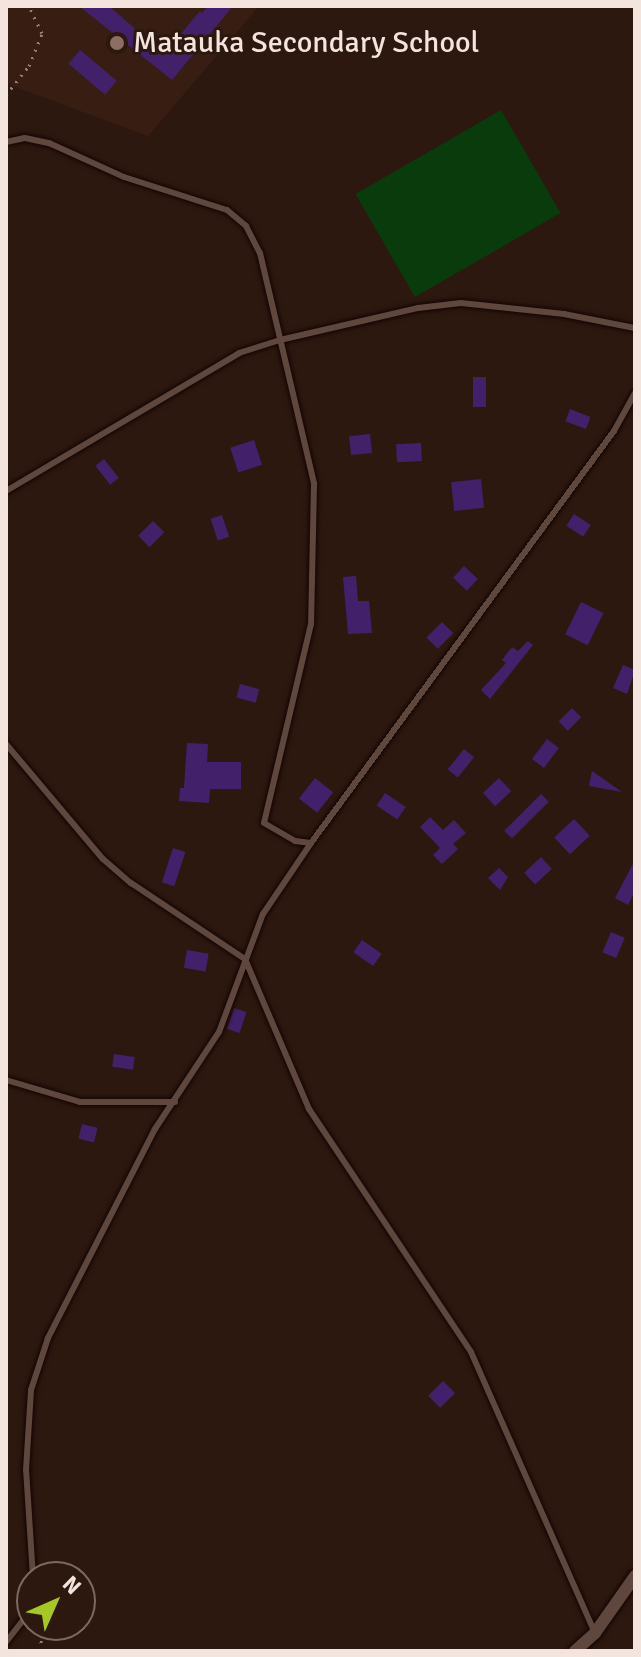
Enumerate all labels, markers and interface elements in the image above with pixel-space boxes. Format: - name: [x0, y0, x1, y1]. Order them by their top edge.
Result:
- place label: Matauka Secondary School: [133, 25, 479, 61]
- marker: Matauka Secondary School: [108, 34, 126, 52]
- north arrow: [16, 1561, 96, 1641]
- text: N: [57, 1570, 87, 1600]

